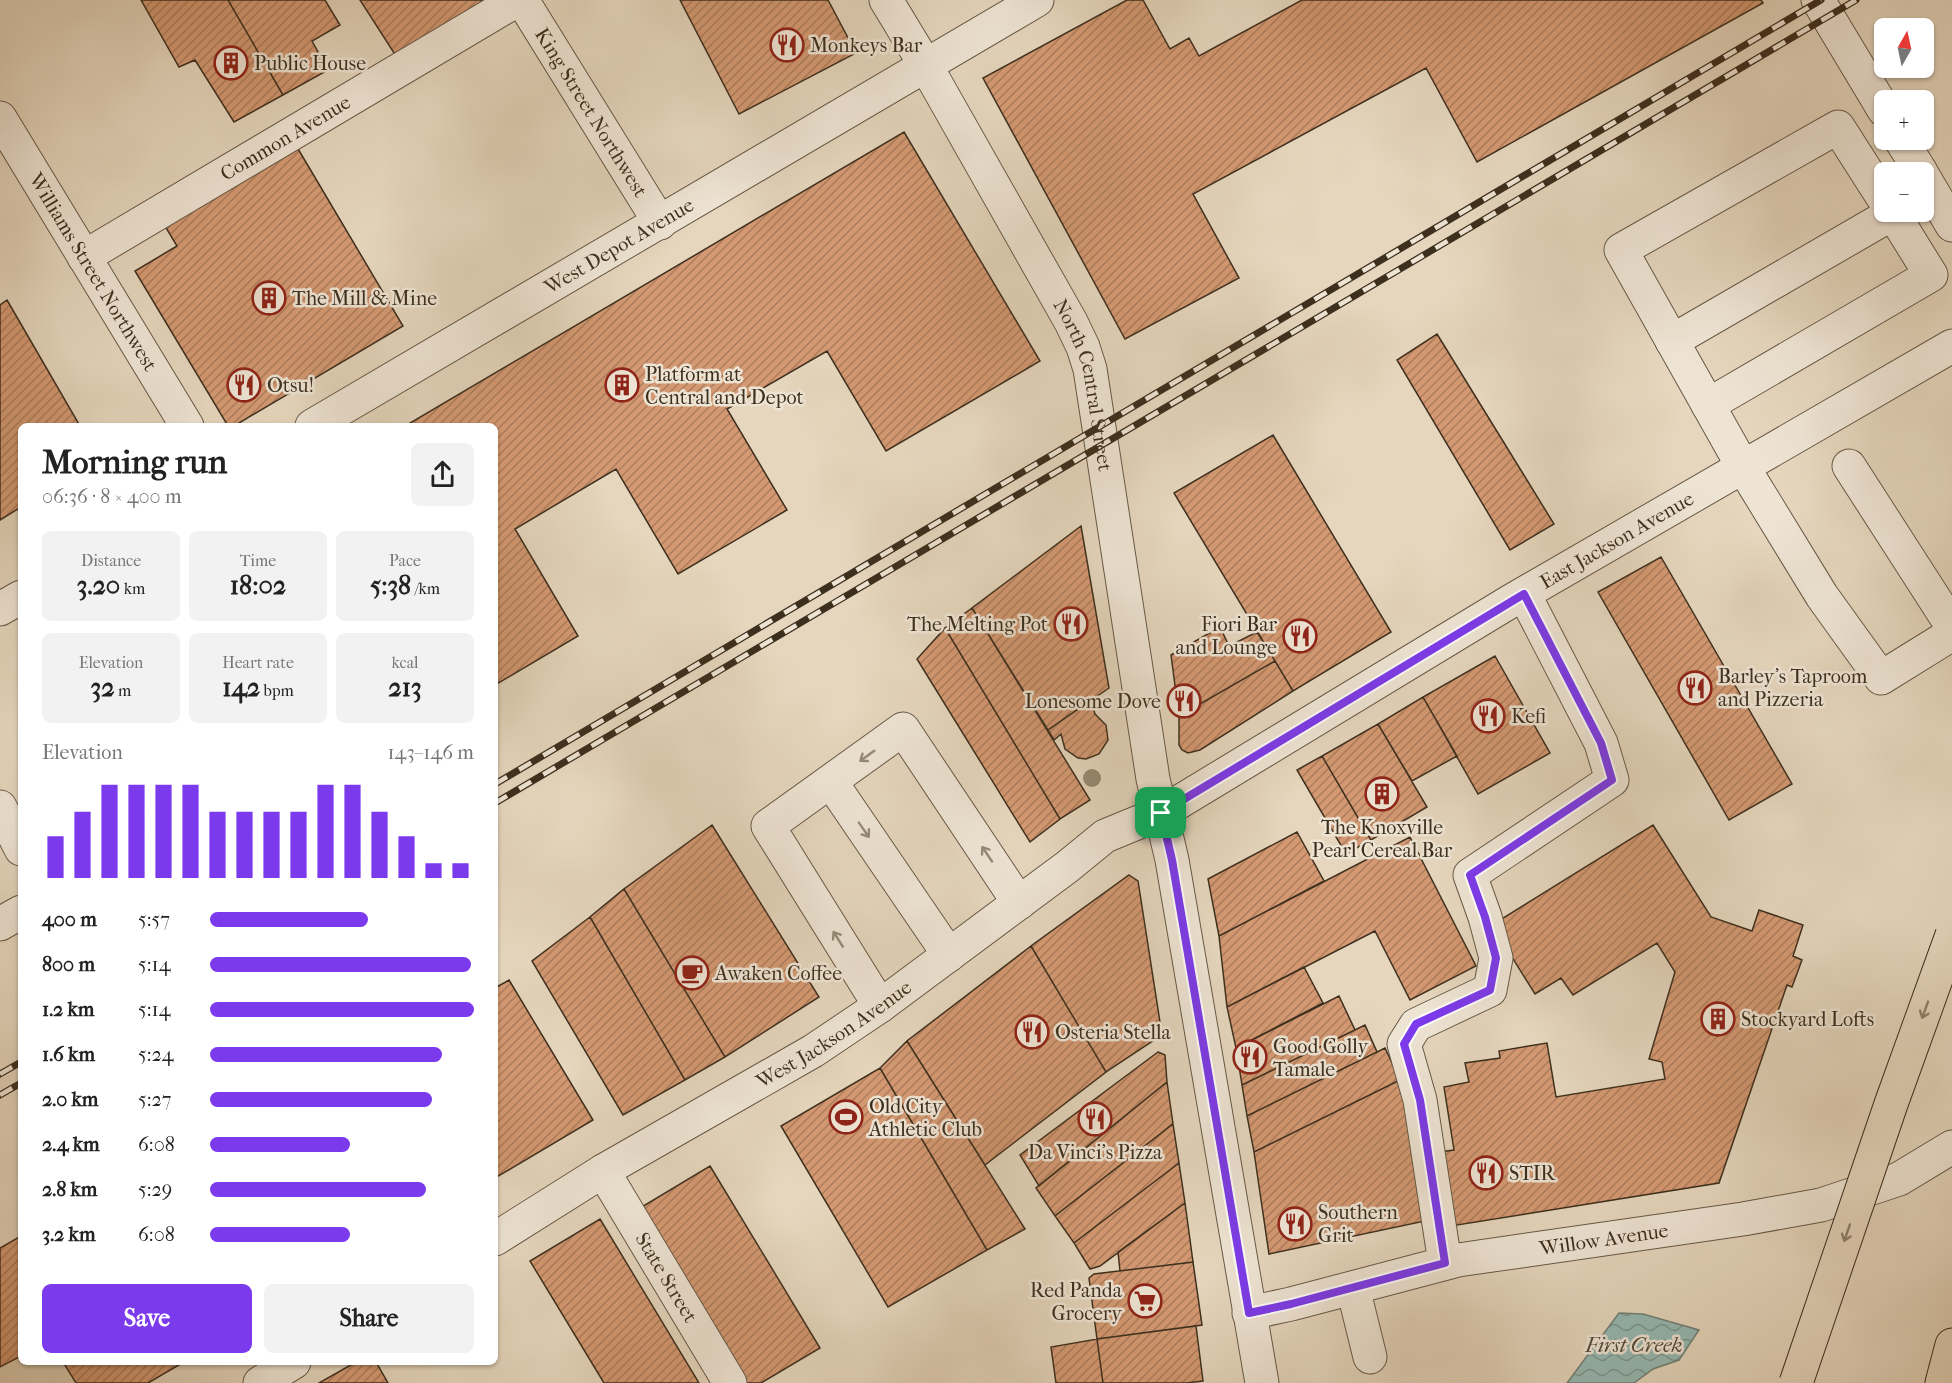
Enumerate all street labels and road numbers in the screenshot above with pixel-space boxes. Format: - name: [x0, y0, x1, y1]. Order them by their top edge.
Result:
- street label: King Street Northwest: [530, 24, 652, 201]
- street label: Common Avenue: [216, 90, 355, 185]
- street label: Williams Street Northwest: [24, 168, 162, 375]
- street label: West Depot Avenue: [540, 193, 698, 299]
- street label: North Central Street: [1048, 295, 1117, 473]
- street label: East Jackson Avenue: [1536, 487, 1698, 594]
- street label: West Jackson Avenue: [751, 976, 916, 1093]
- street label: Willow Avenue: [1537, 1219, 1670, 1260]
- street label: State Street: [631, 1228, 702, 1327]

